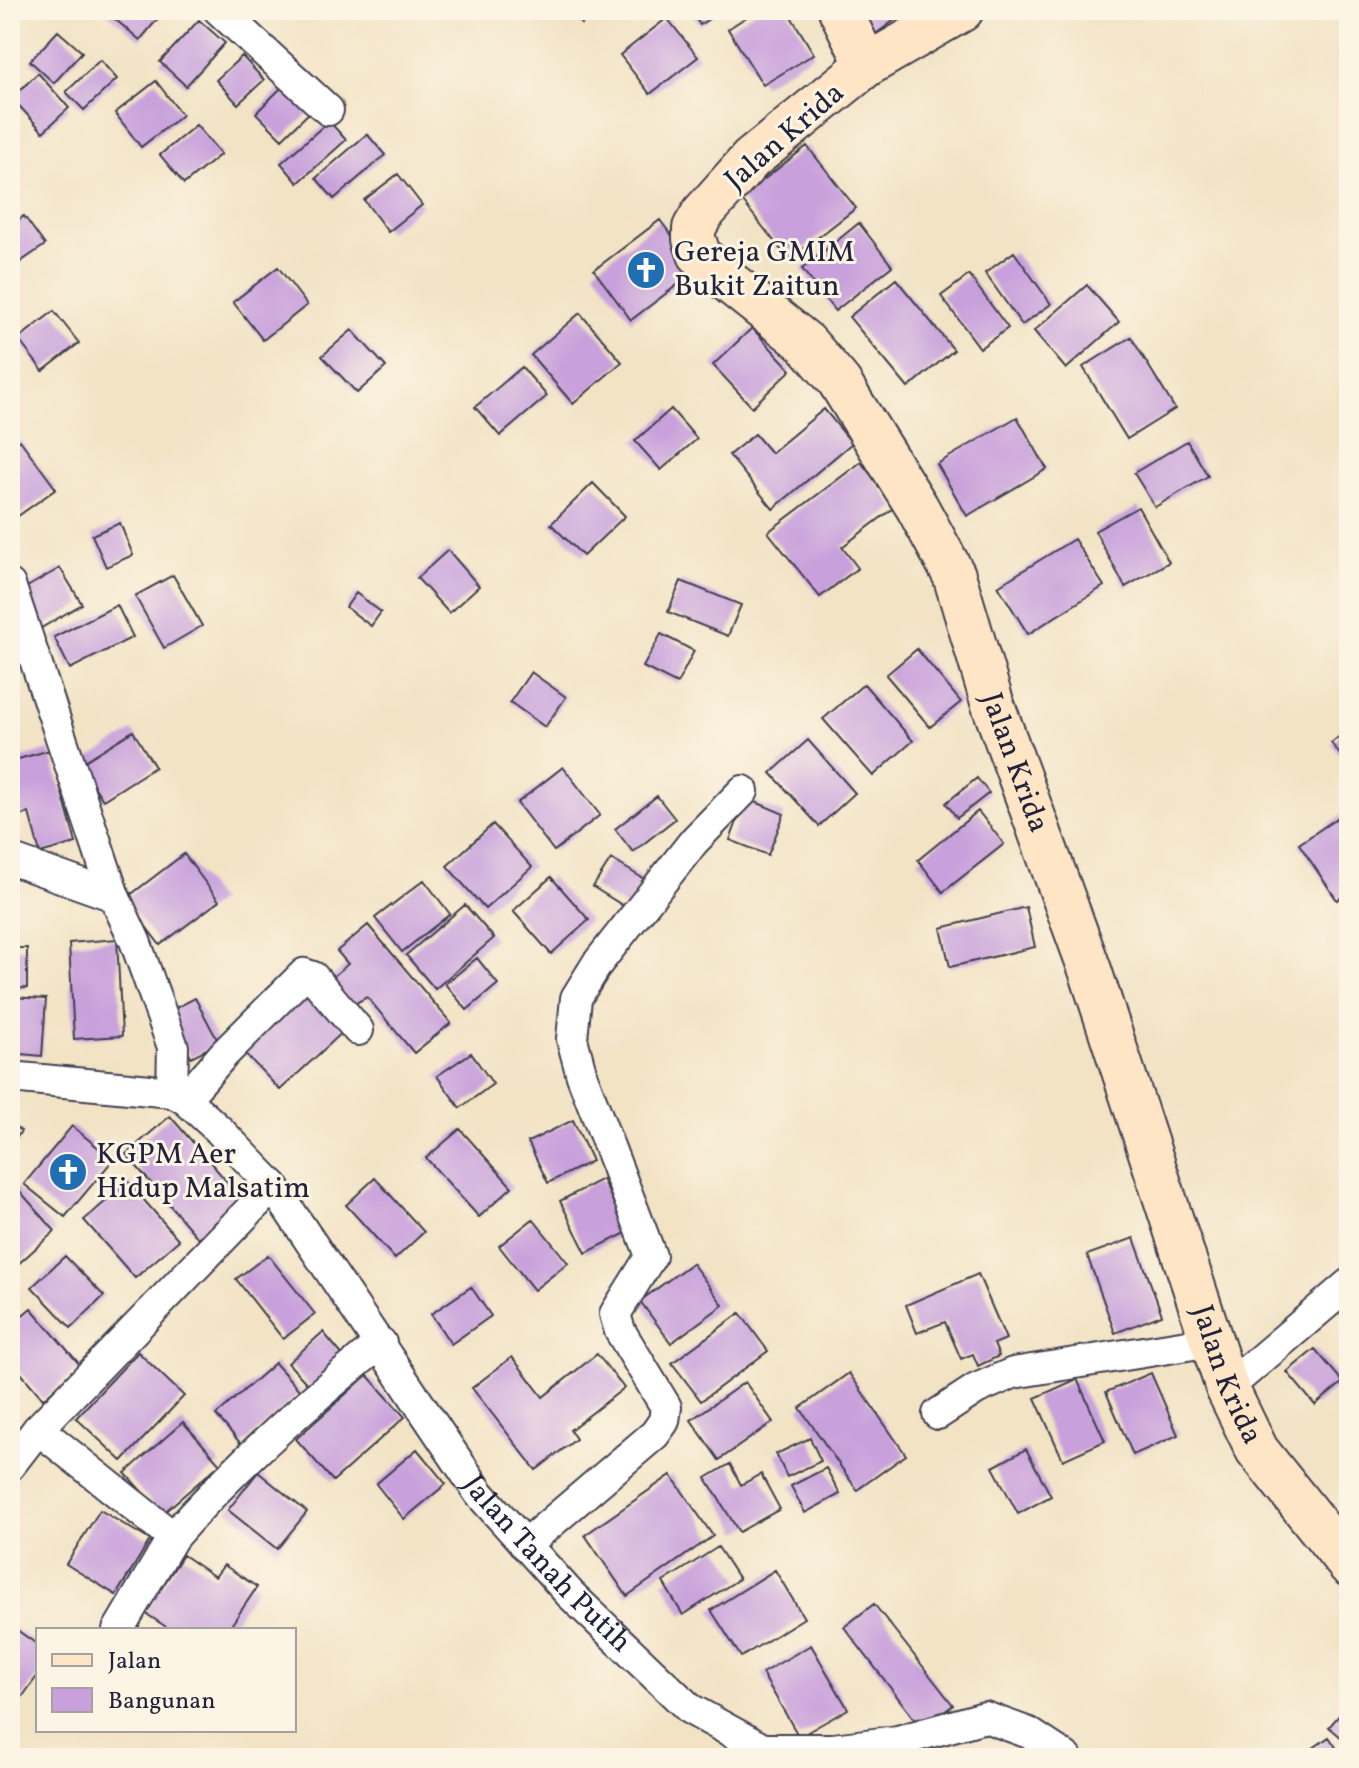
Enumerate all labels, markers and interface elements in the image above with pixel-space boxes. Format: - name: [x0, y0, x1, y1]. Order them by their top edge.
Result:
- street label: Jalan Krida: [716, 73, 854, 201]
- place label: Gereja GMIM Bukit Zaitun: [674, 232, 855, 308]
- church icon: Gereja GMIM Bukit Zaitun: [625, 249, 667, 291]
- street label: Jalan Krida: [969, 688, 1059, 839]
- place label: KGPM Aer Hidup Malsatim: [96, 1134, 310, 1210]
- church icon: KGPM Aer Hidup Malsatim: [47, 1151, 89, 1193]
- street label: Jalan Krida: [1180, 1300, 1272, 1452]
- street label: Jalan Tanah Putih: [452, 1467, 641, 1663]
- legend: [36, 1628, 296, 1732]
- text: Jalan: [108, 1645, 161, 1679]
- text: Bangunan: [108, 1685, 216, 1719]

